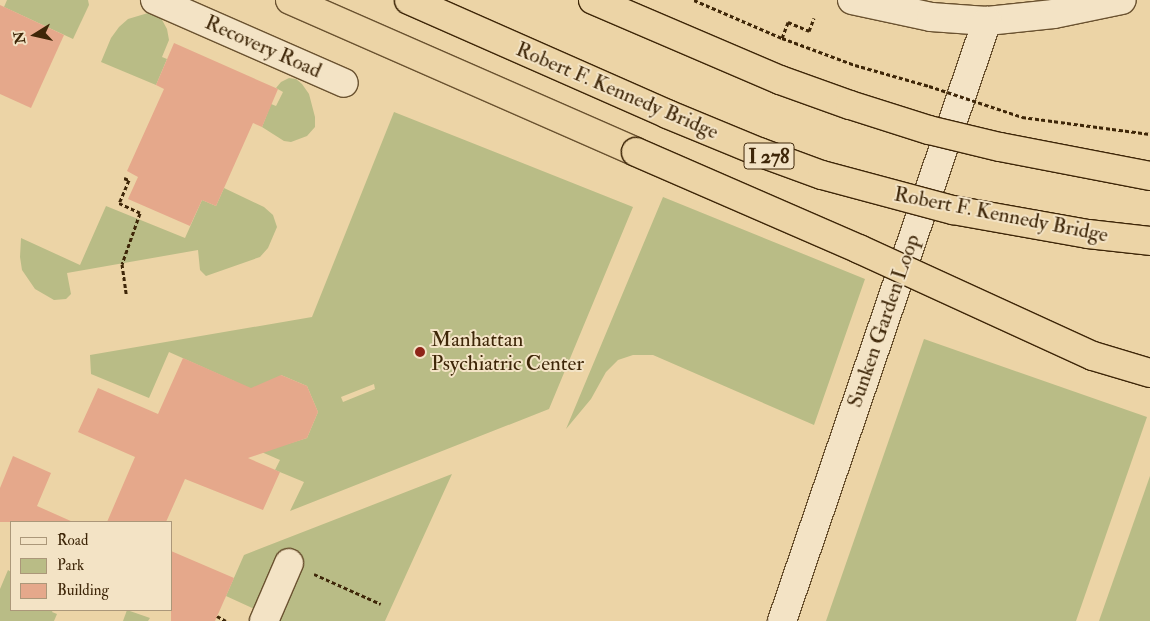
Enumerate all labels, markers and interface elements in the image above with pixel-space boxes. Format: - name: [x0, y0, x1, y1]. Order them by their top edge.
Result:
- north arrow: [10, 10, 60, 60]
- street label: Recovery Road: [201, 10, 325, 84]
- text: N: [10, 30, 29, 45]
- street label: Robert F. Kennedy Bridge: [512, 37, 722, 145]
- road number: I 278: [743, 138, 795, 174]
- street label: Robert F. Kennedy Bridge: [892, 182, 1110, 248]
- street label: Sunken Garden Loop: [843, 231, 925, 411]
- place label: Manhattan Psychiatric Center: [431, 327, 584, 377]
- marker: Manhattan Psychiatric Center: [413, 345, 427, 359]
- legend: [10, 521, 172, 611]
- text: Road: [57, 531, 88, 550]
- text: Park: [57, 556, 84, 575]
- text: Building: [57, 581, 109, 600]

